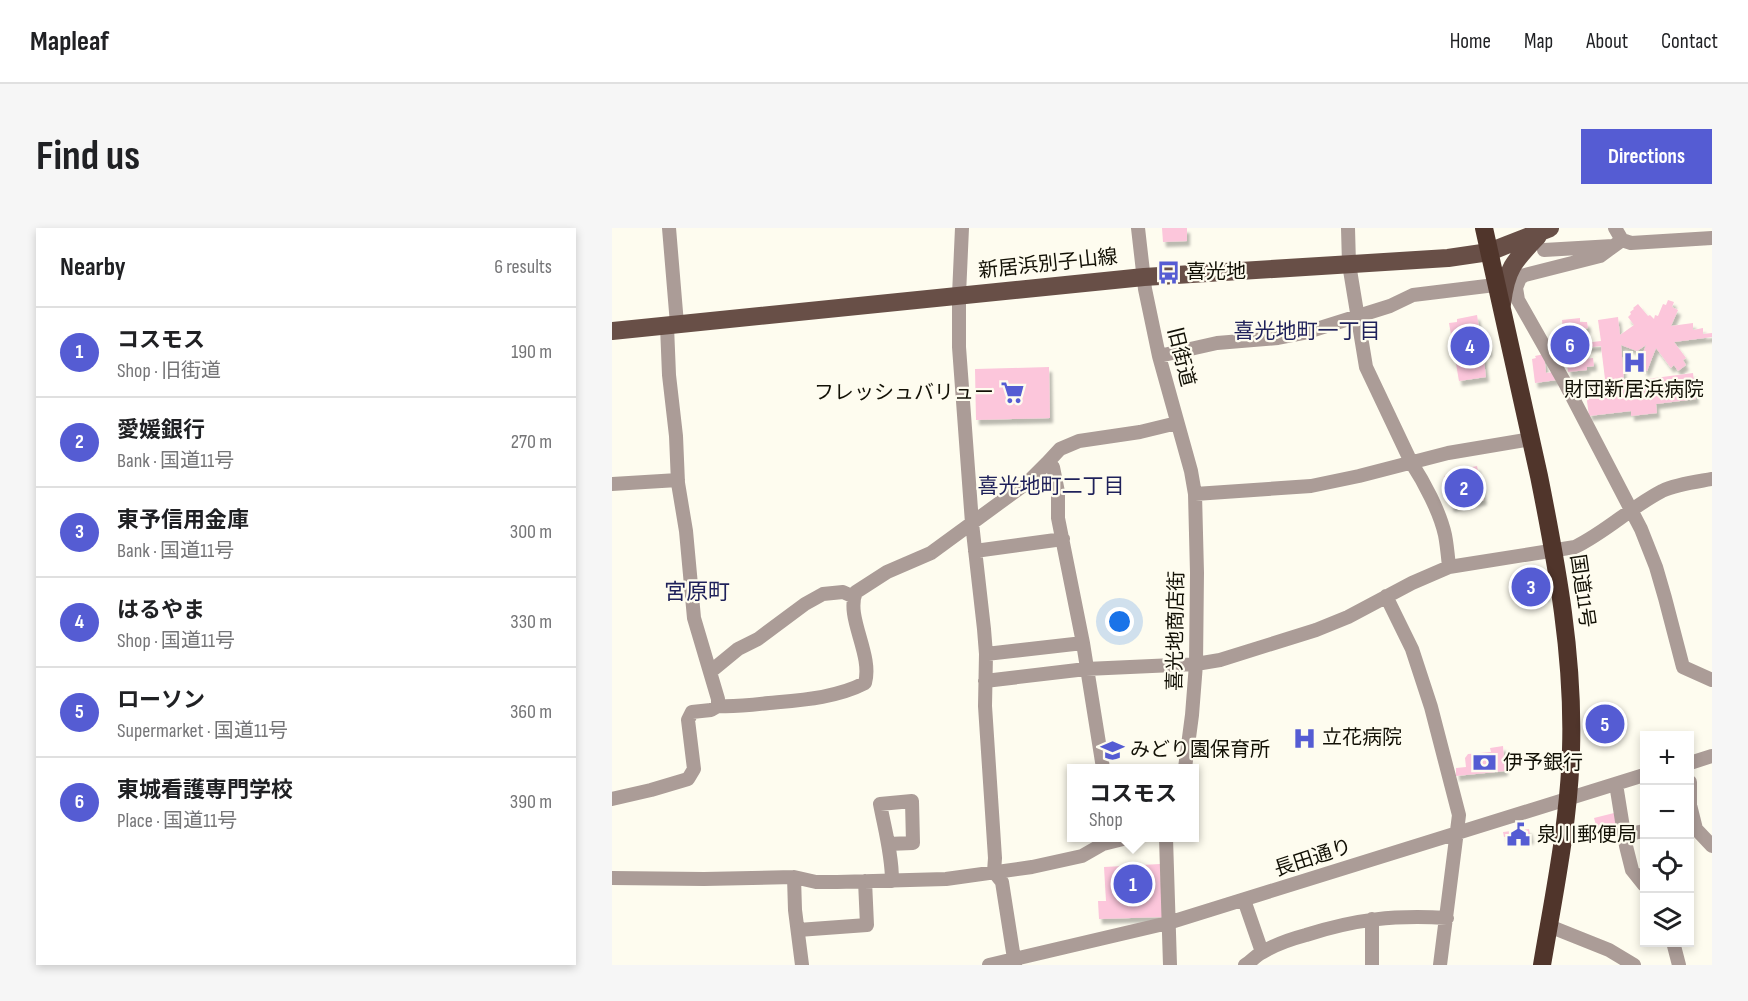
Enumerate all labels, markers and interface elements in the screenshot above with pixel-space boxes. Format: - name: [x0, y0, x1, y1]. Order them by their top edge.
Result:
- text: Mapleaf: [30, 25, 109, 58]
- text: Home: [1450, 29, 1491, 54]
- text: Map: [1524, 29, 1553, 54]
- text: About: [1586, 29, 1628, 54]
- text: Contact: [1661, 29, 1718, 54]
- button: Directions: [1581, 129, 1712, 184]
- text: Find us: [36, 131, 140, 182]
- street label: 新居浜別子山線: [977, 245, 1119, 283]
- text: Nearby: [60, 252, 126, 283]
- text: 6 results: [494, 255, 552, 279]
- bus stop icon: 喜光地: [1155, 259, 1181, 285]
- place label: 喜光地: [1186, 260, 1246, 284]
- district label: 喜光地町一丁目: [1234, 319, 1381, 344]
- pin: 6: [1550, 322, 1590, 368]
- pin: 4: [1450, 324, 1490, 368]
- street label: 旧街道: [1162, 325, 1200, 389]
- text: コスモス: [117, 327, 205, 354]
- text: 1: [76, 340, 83, 364]
- text: 190 m: [511, 340, 552, 364]
- hospital icon: 財団新居浜病院: [1621, 350, 1647, 376]
- text: Shop · 旧街道: [117, 359, 221, 383]
- place label: 財団新居浜病院: [1564, 378, 1704, 402]
- supermarket icon: フレッシュバリュー: [999, 380, 1025, 406]
- place label: フレッシュバリュー: [814, 381, 994, 405]
- text: 愛媛銀行: [117, 417, 205, 444]
- text: 2: [75, 430, 84, 454]
- text: 270 m: [511, 430, 552, 454]
- text: Bank · 国道11号: [117, 449, 234, 473]
- pin: 2: [1444, 466, 1484, 510]
- district label: 喜光地町二丁目: [978, 474, 1125, 499]
- text: 東予信用金庫: [117, 507, 249, 534]
- text: 3: [75, 520, 84, 544]
- text: 300 m: [510, 520, 552, 544]
- text: Bank · 国道11号: [117, 539, 234, 563]
- street label: 国道11号: [1565, 553, 1599, 629]
- pin: 3: [1512, 564, 1550, 610]
- street label: 喜光地商店街: [1163, 571, 1189, 691]
- district label: 宮原町: [664, 579, 730, 606]
- text: はるやま: [117, 597, 205, 624]
- your location: [1105, 607, 1134, 636]
- text: 4: [75, 610, 84, 634]
- text: 330 m: [510, 610, 552, 634]
- text: Shop · 国道11号: [117, 629, 235, 653]
- text: ローソン: [117, 687, 205, 714]
- text: 5: [75, 700, 84, 724]
- text: 360 m: [510, 700, 552, 724]
- pin: 5: [1586, 702, 1624, 746]
- text: Supermarket · 国道11号: [117, 719, 288, 743]
- hospital icon: 立花病院: [1291, 725, 1317, 751]
- place label: 立花病院: [1322, 726, 1402, 750]
- map controls: [1640, 731, 1694, 947]
- button: +: [1640, 731, 1694, 785]
- school or university icon: みどり園保育所: [1099, 737, 1125, 763]
- place label: みどり園保育所: [1130, 738, 1270, 762]
- bank icon: 伊予銀行: [1472, 750, 1498, 776]
- place label: 伊予銀行: [1503, 751, 1583, 775]
- popup: [1067, 764, 1199, 842]
- text: 東城看護専門学校: [117, 777, 293, 804]
- text: コスモス: [1089, 781, 1177, 808]
- button: −: [1640, 785, 1694, 839]
- text: 6: [75, 790, 84, 814]
- text: 390 m: [510, 790, 552, 814]
- text: Shop: [1089, 808, 1123, 832]
- text: Place · 国道11号: [117, 809, 237, 833]
- public building icon: 泉川郵便局: [1506, 822, 1532, 848]
- place label: 泉川郵便局: [1537, 823, 1637, 847]
- street label: 長田通り: [1271, 834, 1355, 882]
- button: locate: [1640, 839, 1694, 893]
- pin: 1: [1114, 862, 1152, 906]
- button: layers: [1640, 893, 1694, 947]

